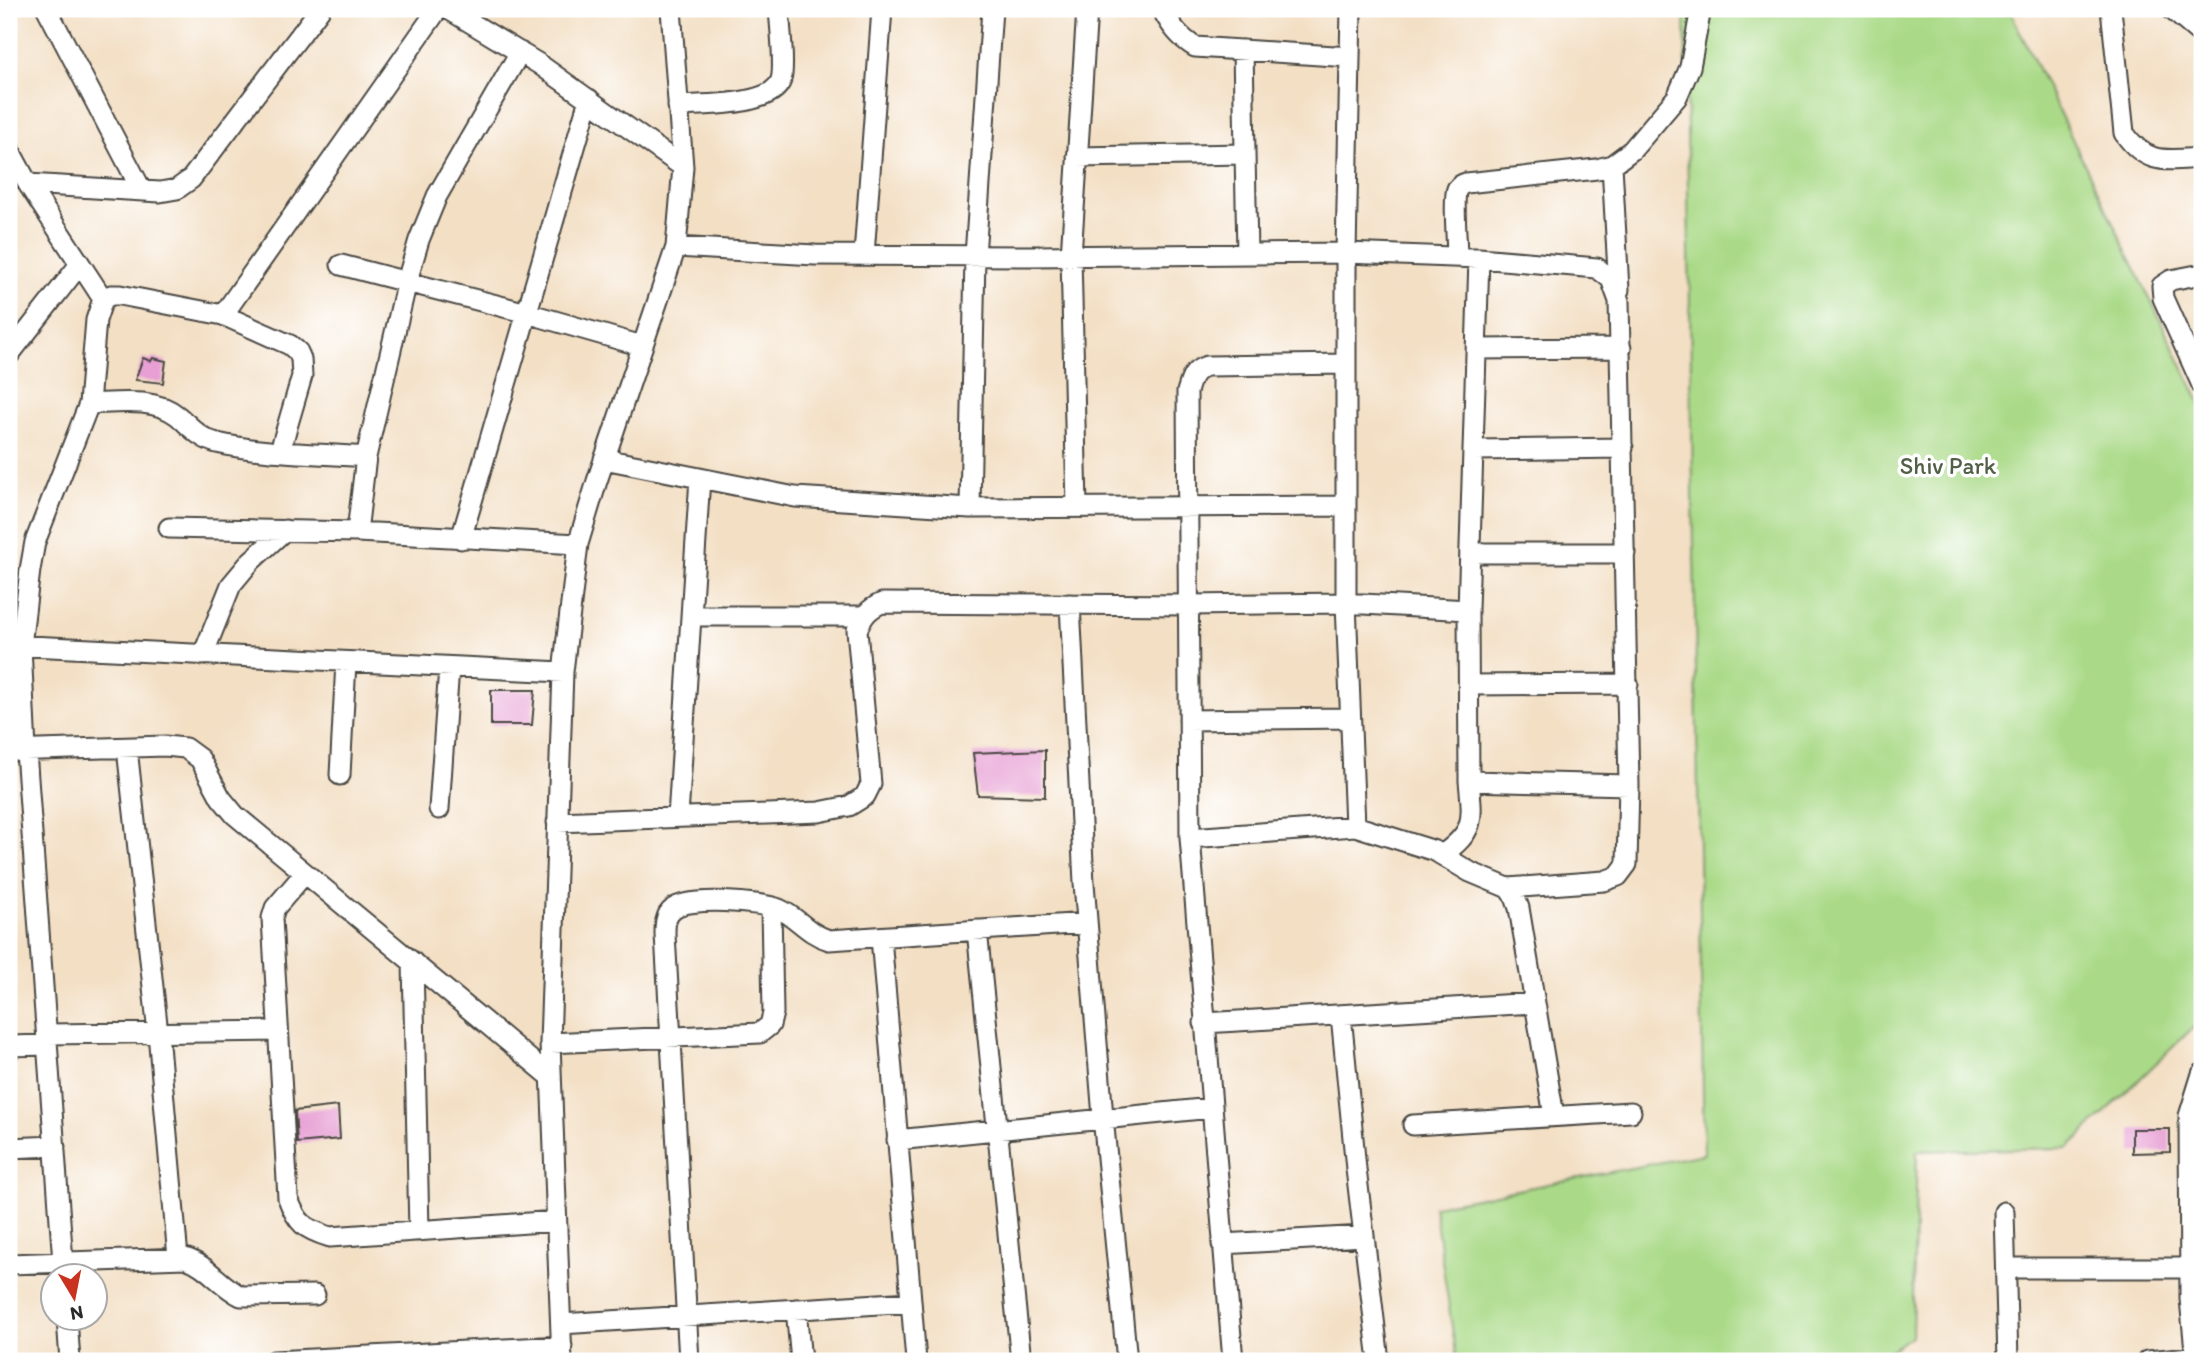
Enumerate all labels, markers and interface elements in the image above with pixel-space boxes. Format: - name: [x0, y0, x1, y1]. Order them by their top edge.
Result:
- park label: Shiv Park: [1900, 451, 1997, 480]
- north arrow: [38, 1262, 108, 1332]
- text: N: [69, 1301, 85, 1326]

